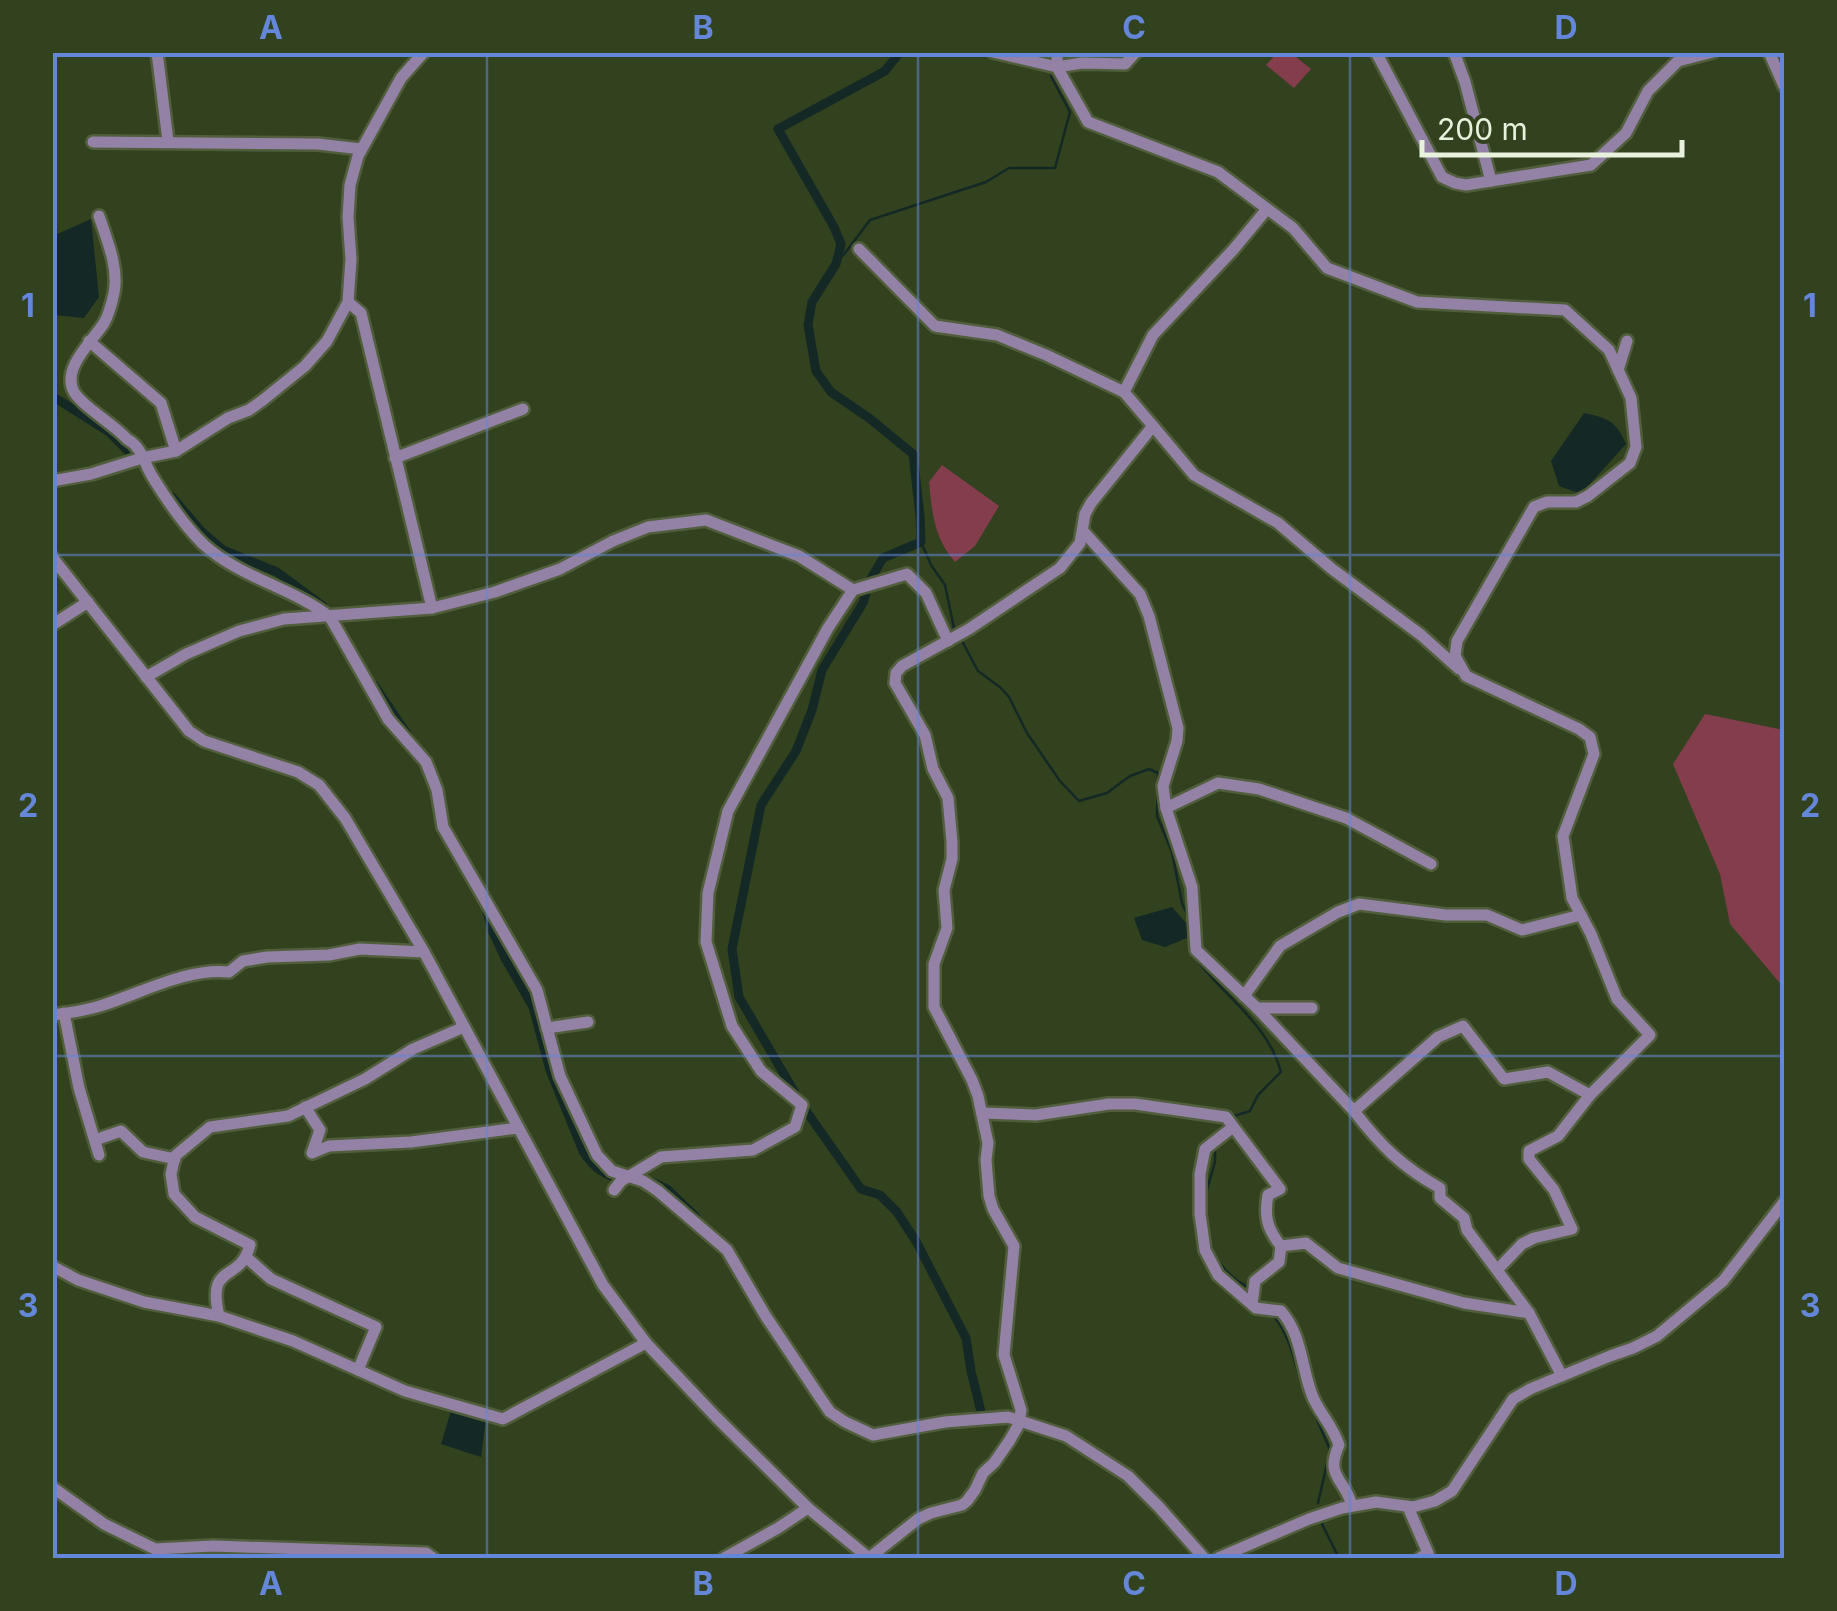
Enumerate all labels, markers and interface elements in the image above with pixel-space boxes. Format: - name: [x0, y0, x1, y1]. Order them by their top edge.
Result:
- text: A: [259, 8, 283, 47]
- text: B: [692, 8, 714, 47]
- text: C: [1122, 8, 1146, 47]
- text: D: [1554, 8, 1578, 47]
- scale bar: [1422, 95, 1682, 157]
- text: 200 m: [1437, 111, 1528, 147]
- text: 1: [21, 286, 35, 325]
- text: 1: [1803, 286, 1817, 325]
- text: 2: [18, 786, 38, 825]
- text: 2: [1800, 786, 1820, 825]
- text: 3: [18, 1286, 38, 1325]
- text: 3: [1800, 1286, 1820, 1325]
- text: A: [259, 1564, 283, 1603]
- text: B: [692, 1564, 714, 1603]
- text: C: [1122, 1564, 1146, 1603]
- text: D: [1554, 1564, 1578, 1603]

